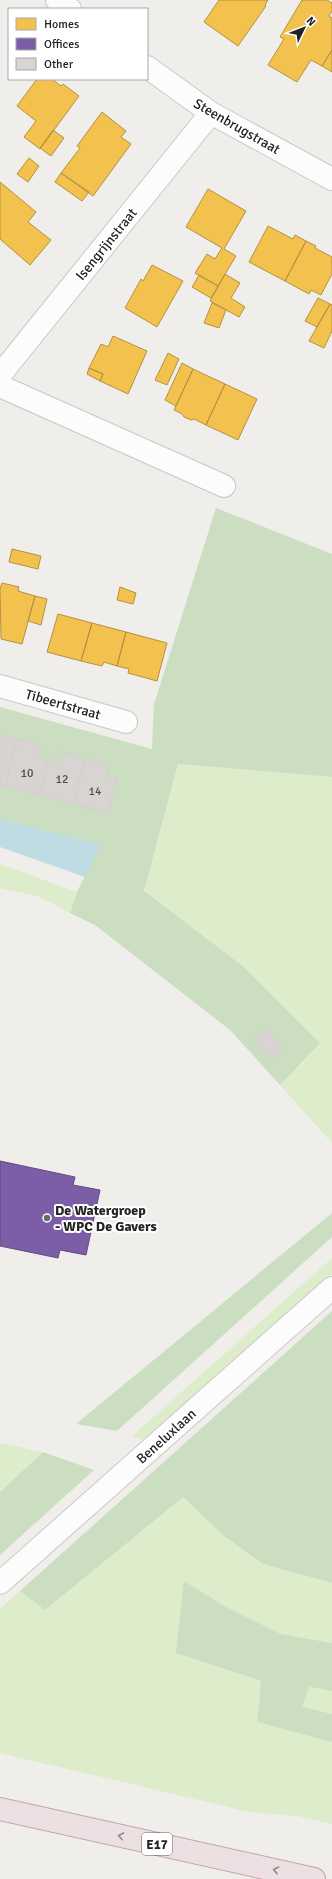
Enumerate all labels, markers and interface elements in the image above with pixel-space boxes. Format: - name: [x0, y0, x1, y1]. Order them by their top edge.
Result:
- legend: [8, 8, 148, 80]
- north arrow: [284, 8, 324, 48]
- text: N: [304, 14, 318, 29]
- text: Homes: [44, 17, 79, 32]
- text: Offices: [44, 37, 79, 52]
- text: Other: [44, 57, 74, 72]
- street label: Steenbrugstraat: [191, 95, 283, 158]
- street label: Isengrijnstraat: [72, 205, 141, 284]
- street label: Tibeertstraat: [23, 686, 103, 723]
- house number: 10: [21, 766, 33, 781]
- house number: 12: [56, 772, 68, 787]
- house number: 14: [89, 784, 102, 799]
- place label: De Watergroep - WPC De Gavers: [55, 1202, 157, 1235]
- marker: De Watergroep - WPC De Gavers: [42, 1213, 52, 1223]
- street label: Beneluxlaan: [133, 1405, 200, 1467]
- one-way arrow: [118, 1832, 125, 1840]
- road number: E17: [142, 1833, 172, 1855]
- one-way arrow: [272, 1867, 279, 1875]

